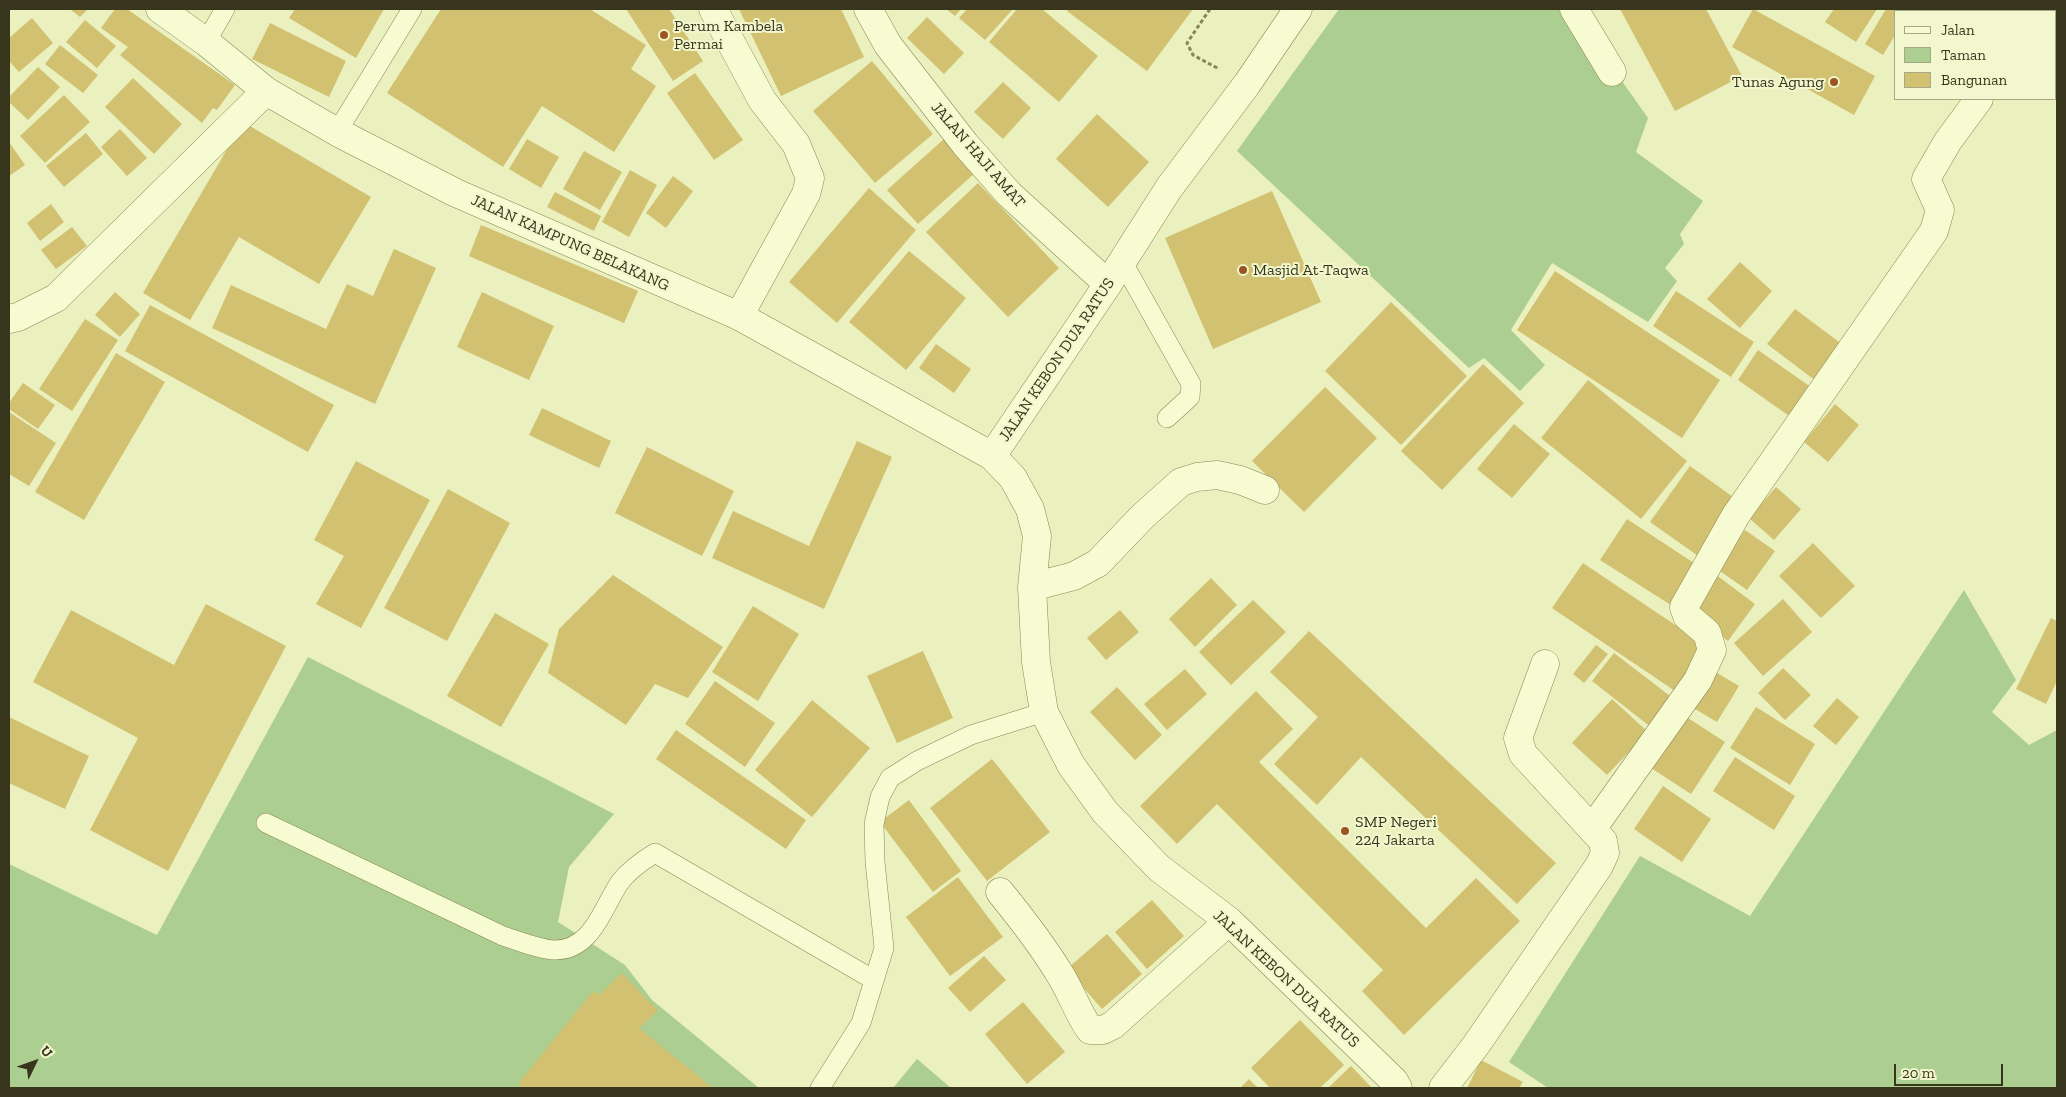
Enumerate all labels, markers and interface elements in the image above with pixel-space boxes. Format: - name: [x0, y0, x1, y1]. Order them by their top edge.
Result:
- legend: [1894, 10, 2056, 100]
- place label: Perum Kambela Permai: [674, 16, 783, 54]
- text: Jalan: [1941, 21, 1975, 39]
- marker: Perum Kambela Permai: [658, 29, 670, 41]
- text: Taman: [1941, 46, 1986, 64]
- text: Bangunan: [1941, 71, 2007, 89]
- place label: Tunas Agung: [1732, 72, 1824, 92]
- marker: Tunas Agung: [1828, 76, 1840, 88]
- street label: JALAN HAJI AMAT: [927, 98, 1029, 212]
- street label: JALAN KAMPUNG BELAKANG: [468, 191, 672, 295]
- place label: Masjid At-Taqwa: [1253, 260, 1369, 280]
- marker: Masjid At-Taqwa: [1237, 264, 1249, 276]
- street label: JALAN KEBON DUA RATUS: [995, 275, 1119, 445]
- place label: SMP Negeri 224 Jakarta: [1355, 812, 1437, 850]
- marker: SMP Negeri 224 Jakarta: [1339, 825, 1351, 837]
- street label: JALAN KEBON DUA RATUS: [1209, 906, 1363, 1052]
- north arrow: [10, 1037, 60, 1087]
- text: U: [37, 1042, 56, 1061]
- scale bar: [1896, 1054, 2005, 1086]
- text: 20 m: [1902, 1064, 1935, 1082]

